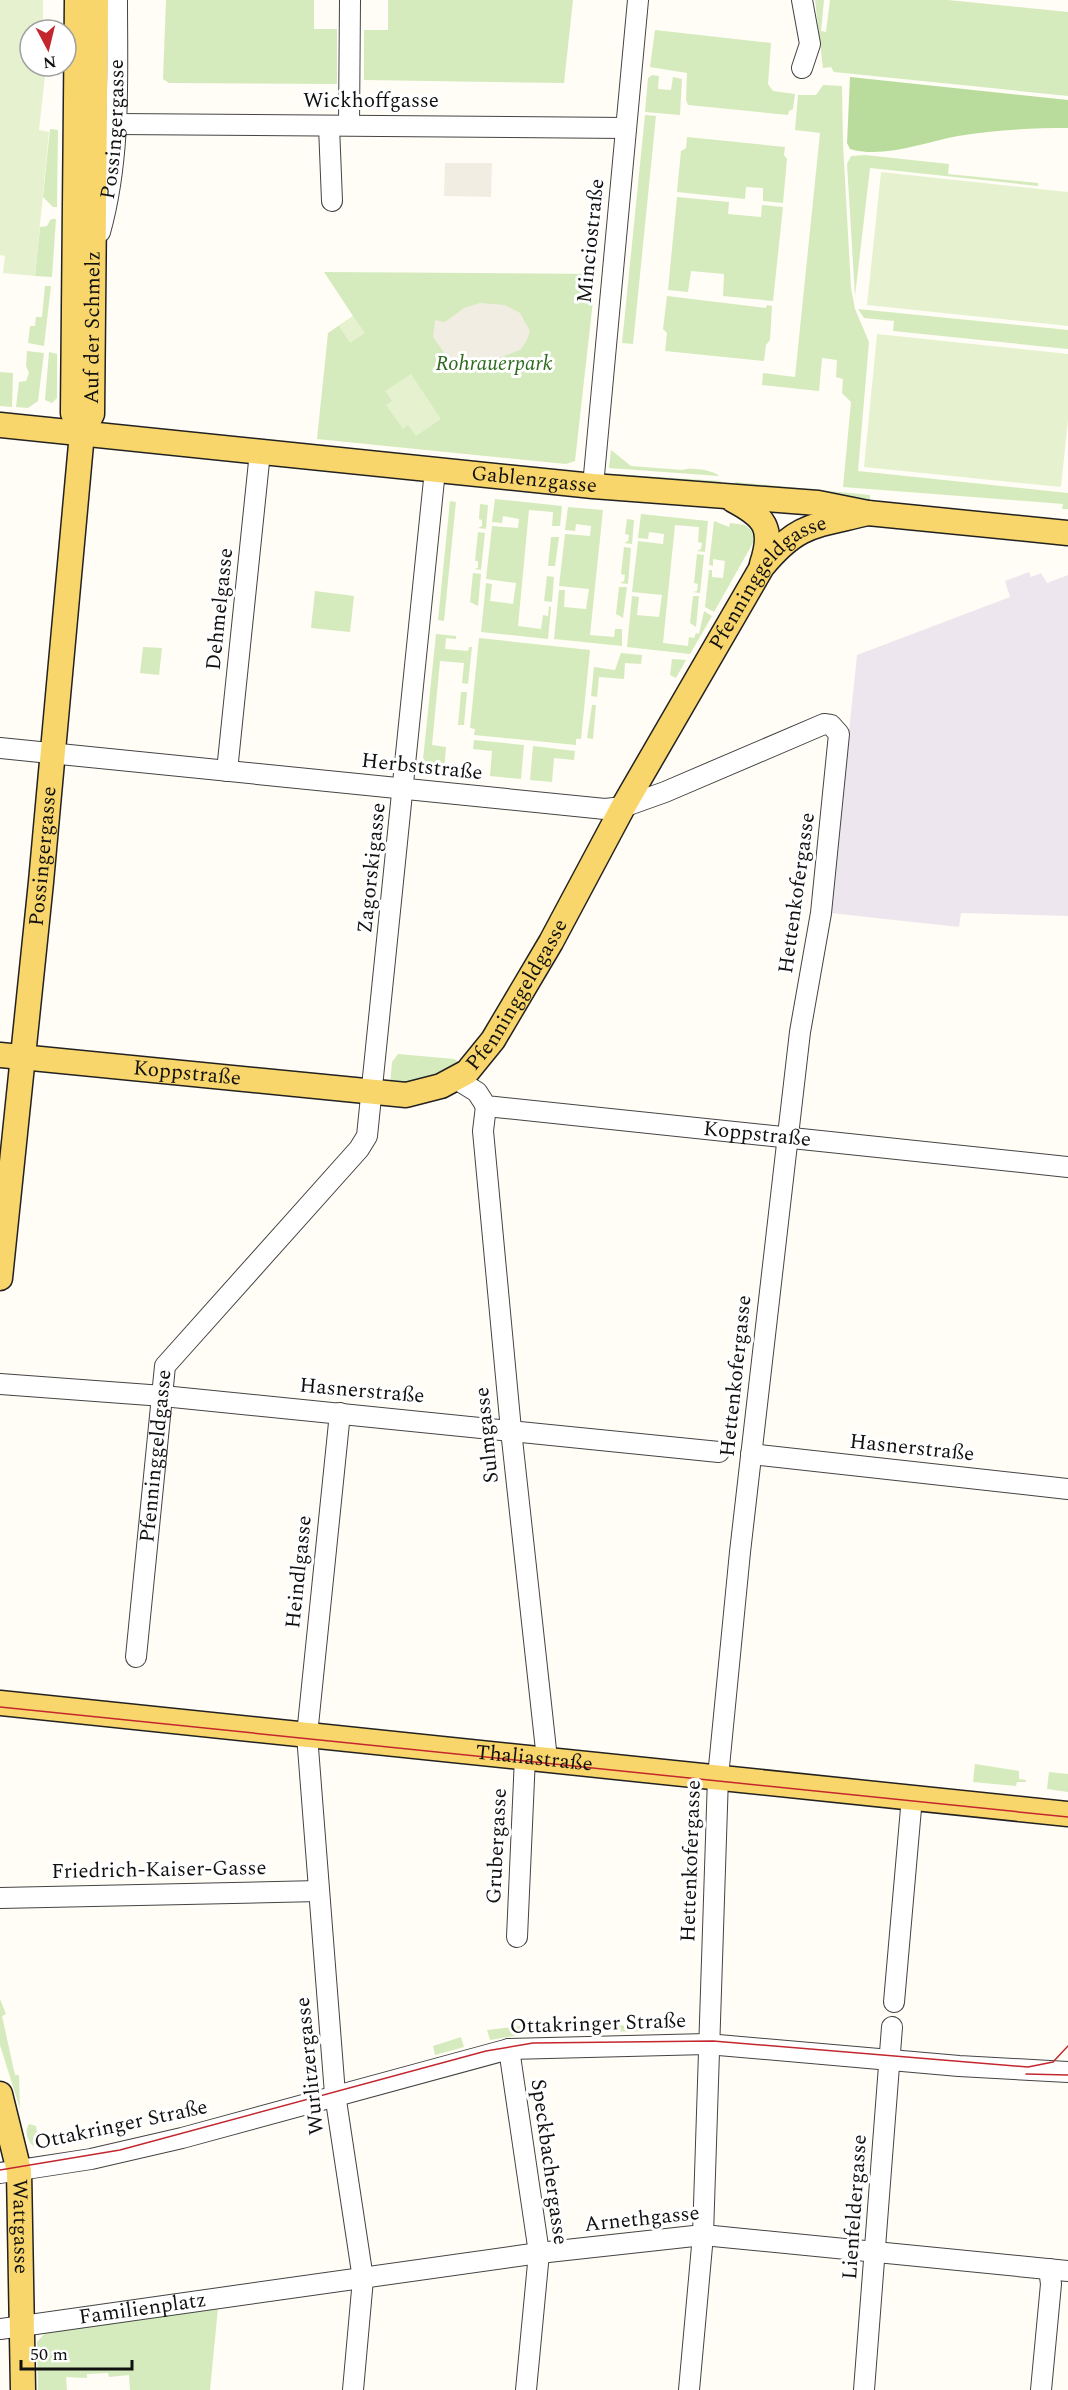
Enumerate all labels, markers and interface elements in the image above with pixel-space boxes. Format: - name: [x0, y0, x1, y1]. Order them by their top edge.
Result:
- north arrow: [18, 18, 78, 78]
- text: N: [42, 49, 58, 75]
- street label: Possingergasse: [92, 59, 133, 202]
- street label: Wickhoffgasse: [303, 85, 439, 117]
- street label: Minciostraße: [569, 177, 613, 305]
- street label: Auf der Schmelz: [76, 251, 110, 404]
- park label: Rohrauerpark: [435, 348, 553, 380]
- street label: Gablenzgasse: [470, 458, 599, 502]
- street label: Pfenninggeldgasse: [701, 507, 831, 656]
- street label: Dehmelgasse: [198, 546, 242, 672]
- street label: Herbststraße: [360, 745, 484, 789]
- street label: Possingergasse: [21, 785, 66, 928]
- street label: Zagorskigasse: [349, 801, 395, 935]
- street label: Hettenkofergasse: [770, 810, 824, 976]
- street label: Pfenninggeldgasse: [458, 913, 576, 1078]
- street label: Koppstraße: [132, 1052, 242, 1095]
- street label: Koppstraße: [702, 1113, 813, 1156]
- street label: Hettenkofergasse: [712, 1294, 760, 1458]
- street label: Pfenninggeldgasse: [131, 1368, 181, 1544]
- street label: Hasnerstraße: [298, 1370, 426, 1412]
- street label: Sulmgasse: [466, 1385, 508, 1485]
- street label: Hasnerstraße: [848, 1426, 976, 1470]
- street label: Heindlgasse: [277, 1514, 321, 1630]
- street label: Thaliastraße: [474, 1737, 594, 1781]
- street label: Hettenkofergasse: [672, 1779, 710, 1943]
- street label: Grubergasse: [478, 1787, 516, 1905]
- street label: Friedrich-Kaiser-Gasse: [51, 1852, 267, 1888]
- street label: Wurlitzergasse: [287, 1995, 333, 2137]
- street label: Ottakringer Straße: [509, 2005, 687, 2043]
- street label: Speckbachergasse: [522, 2077, 576, 2247]
- street label: Ottakringer Straße: [31, 2091, 211, 2159]
- street label: Lienfeldergasse: [834, 2133, 876, 2281]
- street label: Wattgasse: [3, 2179, 37, 2274]
- street label: Arnethgasse: [583, 2197, 701, 2241]
- street label: Familienplatz: [77, 2284, 208, 2334]
- scale bar: [21, 2333, 132, 2371]
- text: 50 m: [30, 2341, 68, 2368]

